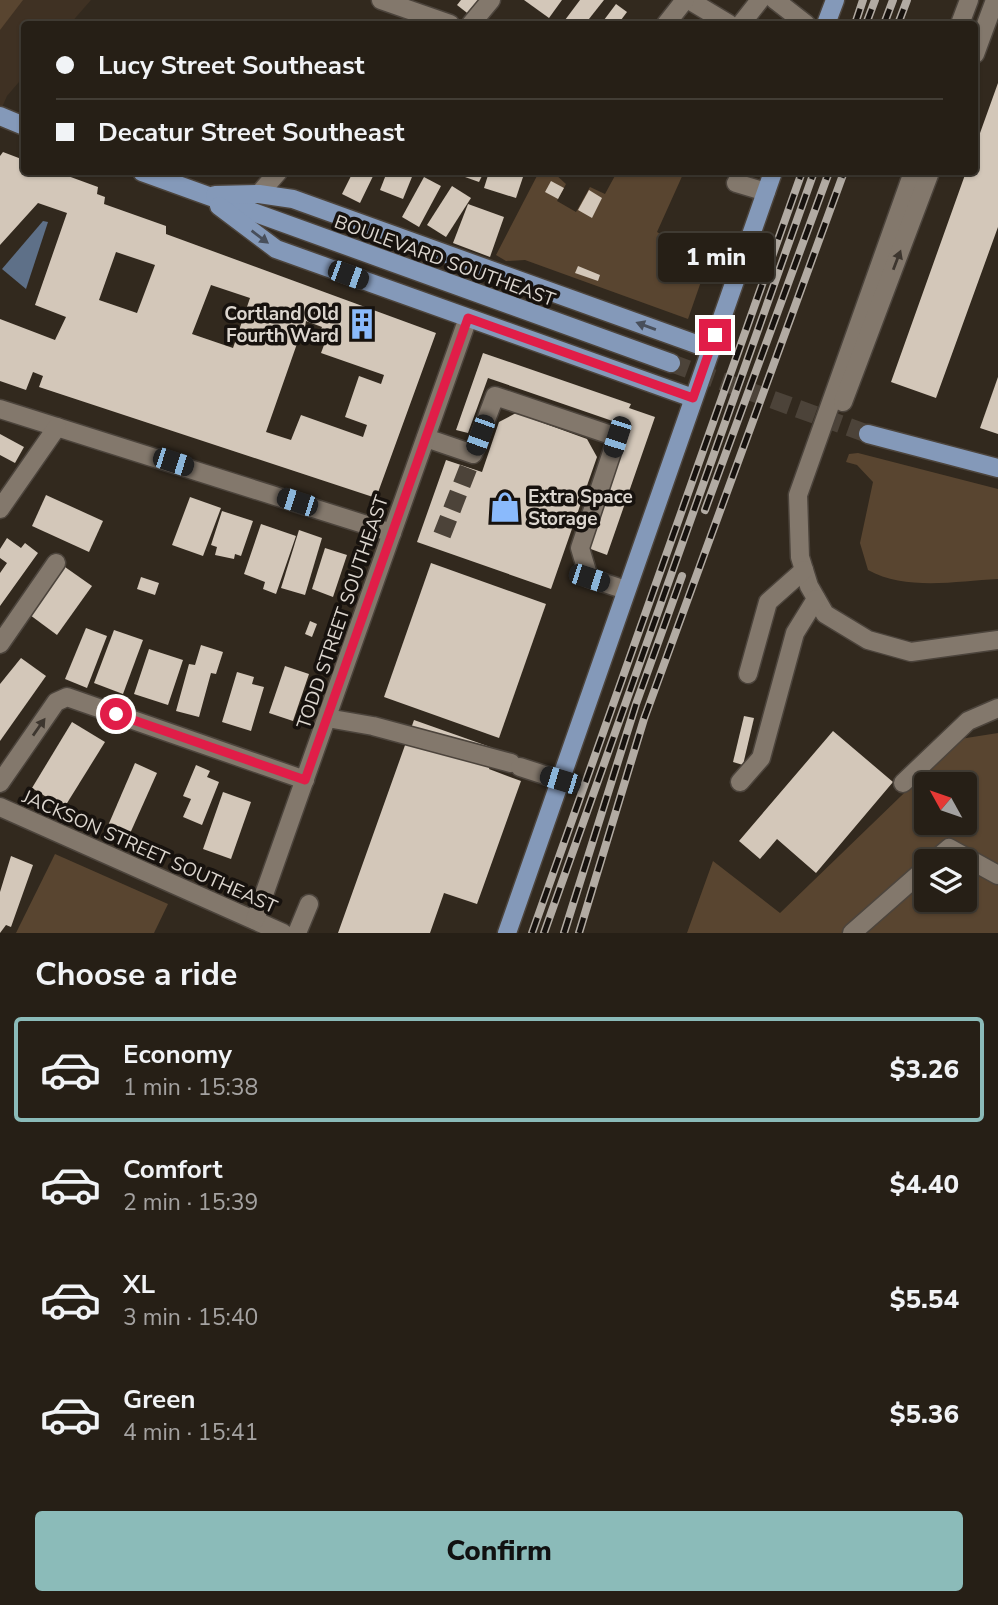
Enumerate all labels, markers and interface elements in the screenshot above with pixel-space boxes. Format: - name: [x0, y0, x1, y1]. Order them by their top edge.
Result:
- text: Lucy Street Southeast: [98, 48, 364, 83]
- text: Decatur Street Southeast: [98, 115, 404, 150]
- street label: BOULEVARD SOUTHEAST: [331, 209, 559, 313]
- one-way arrow: [250, 229, 268, 244]
- callout: 1 min: [657, 233, 773, 282]
- text: 1 min: [686, 242, 746, 273]
- one-way arrow: [892, 249, 903, 270]
- car: [325, 258, 372, 292]
- place label: Cortland Old Fourth Ward: [224, 301, 339, 349]
- building icon: Cortland Old Fourth Ward: [345, 307, 379, 341]
- route end: [699, 319, 731, 351]
- one-way arrow: [636, 320, 657, 331]
- car: [463, 412, 498, 458]
- car: [601, 414, 634, 460]
- car: [150, 446, 197, 478]
- place label: Extra Space Storage: [528, 484, 633, 532]
- car: [274, 486, 321, 518]
- shop icon: Extra Space Storage: [488, 490, 522, 524]
- street label: TODD STREET SOUTHEAST: [291, 492, 395, 733]
- car: [566, 562, 613, 594]
- route start: [100, 698, 132, 730]
- one-way arrow: [32, 718, 46, 736]
- car: [537, 764, 584, 796]
- north arrow: [914, 772, 976, 835]
- map controls: [914, 772, 977, 912]
- street label: JACKSON STREET SOUTHEAST: [17, 783, 282, 920]
- button: layers: [914, 849, 977, 912]
- text: Choose a ride: [35, 953, 237, 996]
- text: Economy: [123, 1037, 232, 1072]
- icon: car: [39, 1038, 102, 1101]
- text: $3.26: [890, 1052, 959, 1087]
- text: 1 min · 15:38: [123, 1072, 258, 1103]
- text: Comfort: [123, 1152, 223, 1187]
- icon: car: [39, 1153, 102, 1216]
- text: $4.40: [890, 1167, 959, 1202]
- text: 2 min · 15:39: [123, 1187, 258, 1218]
- text: XL: [123, 1267, 155, 1302]
- icon: car: [39, 1268, 102, 1331]
- text: $5.54: [890, 1282, 959, 1317]
- text: 3 min · 15:40: [123, 1302, 258, 1333]
- text: Green: [123, 1382, 196, 1417]
- icon: car: [39, 1383, 102, 1446]
- text: $5.36: [890, 1397, 959, 1432]
- text: 4 min · 15:41: [123, 1417, 258, 1448]
- button: Confirm: [35, 1511, 963, 1591]

